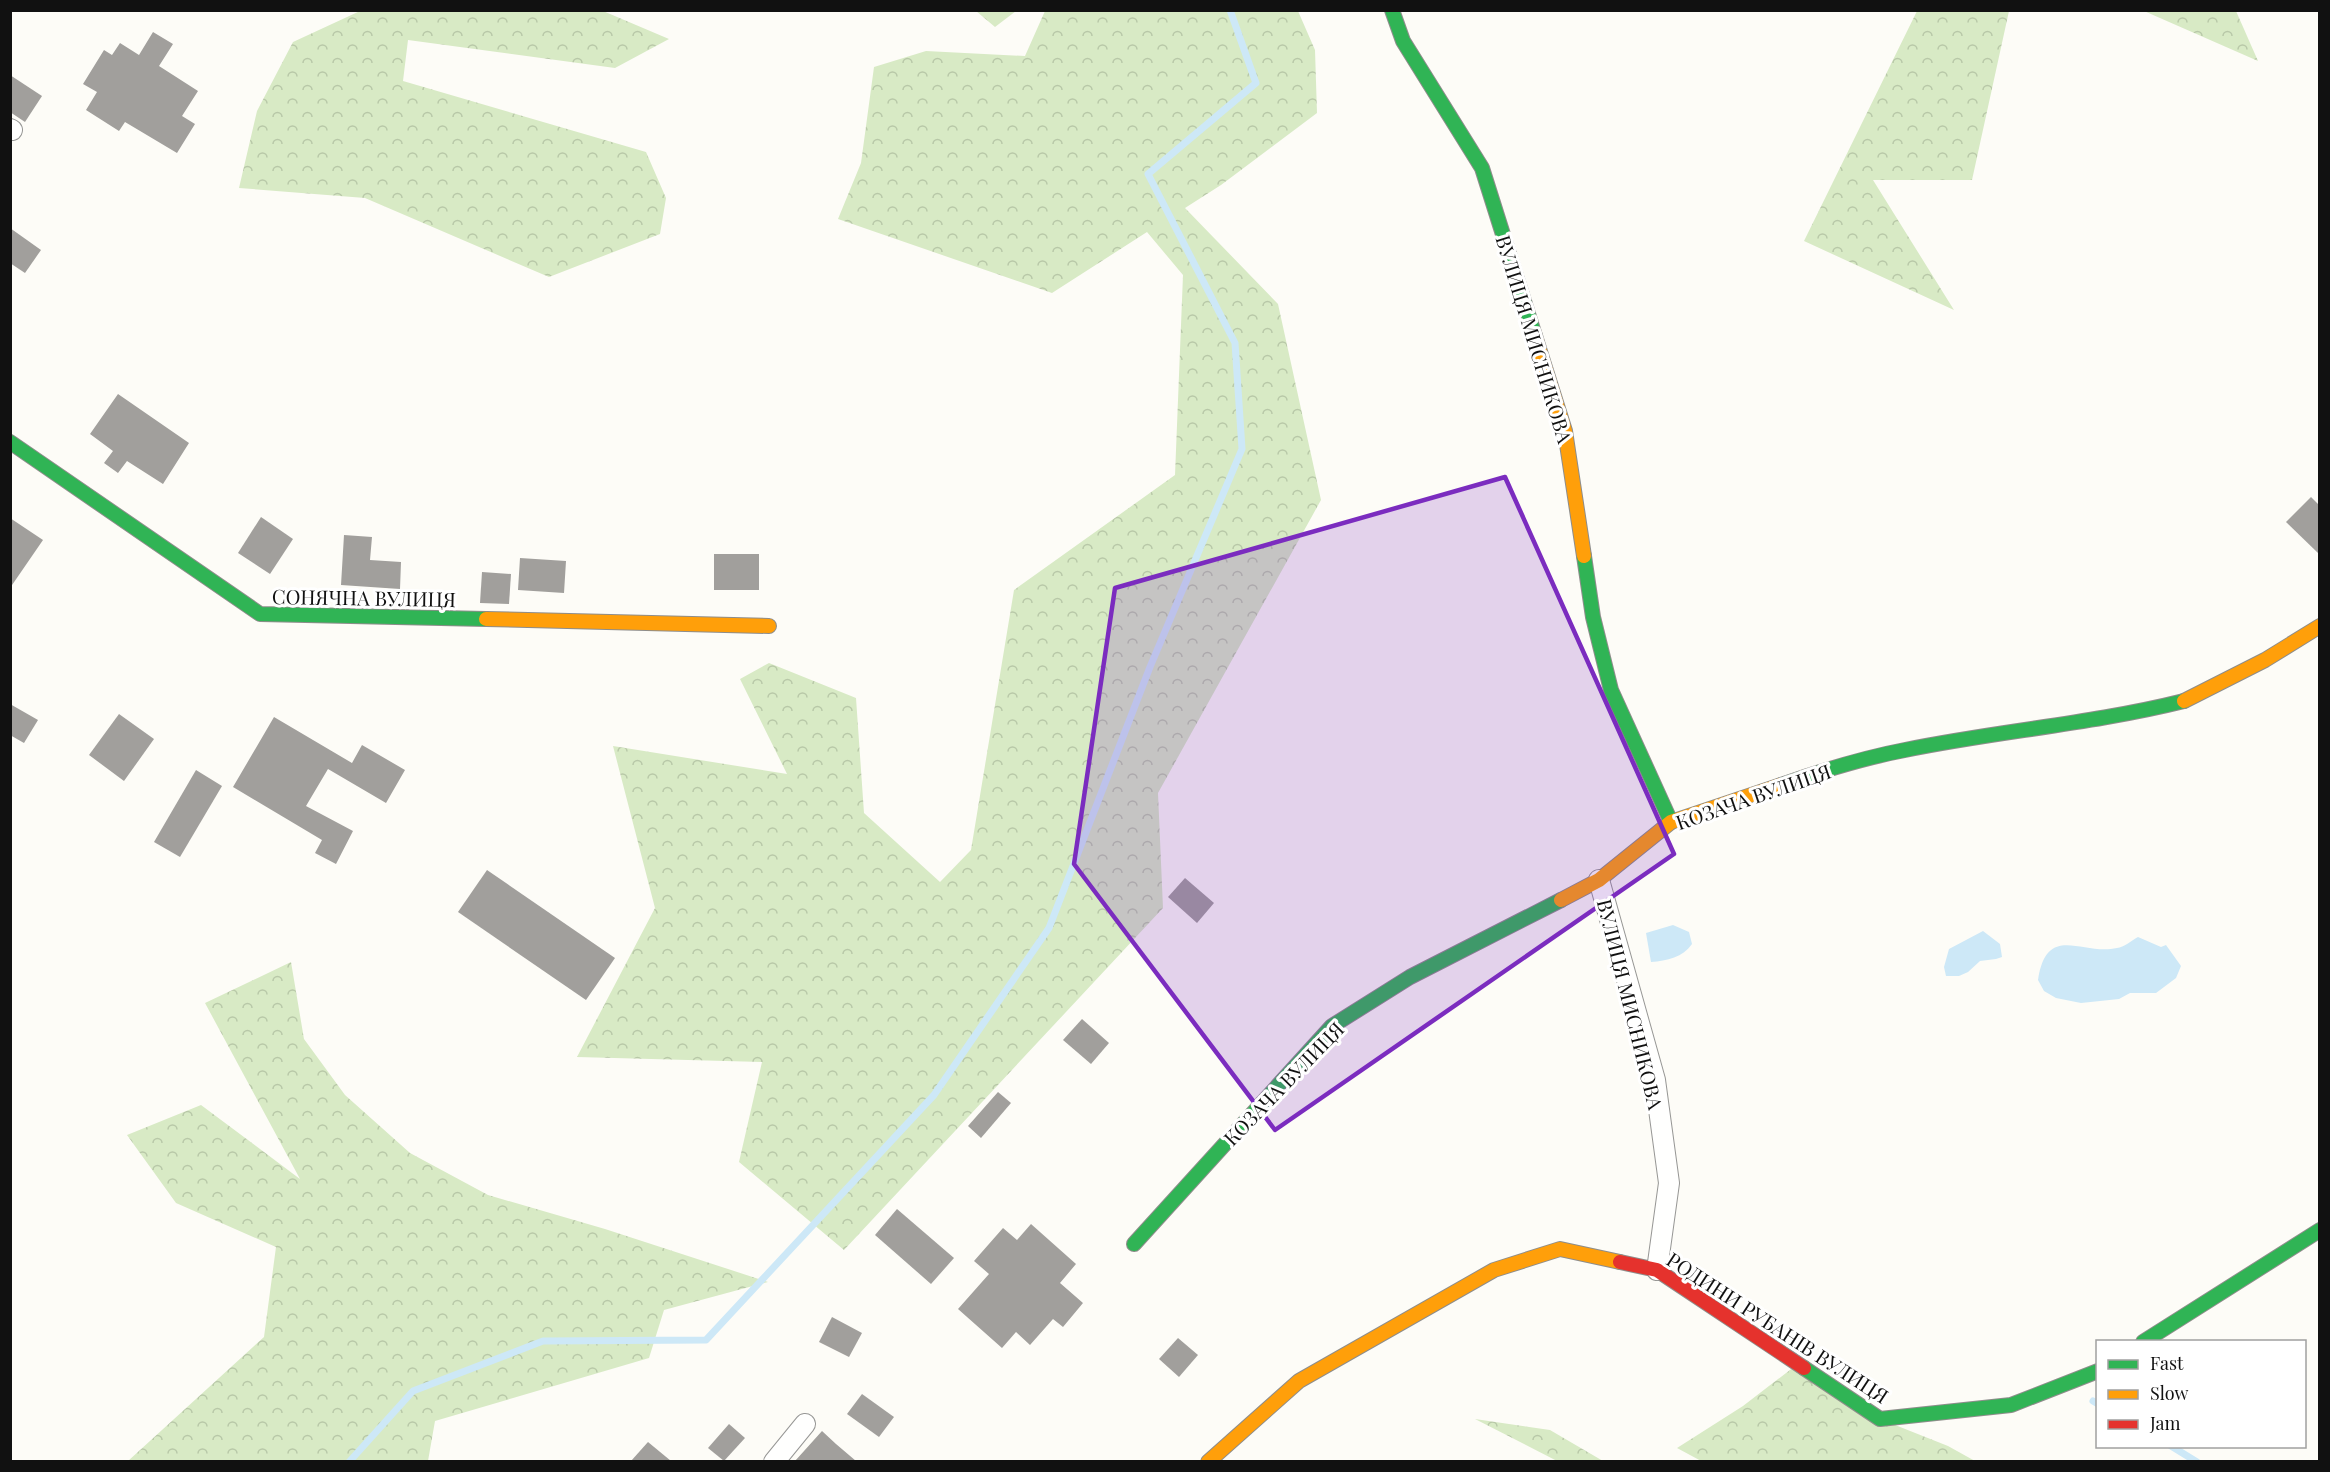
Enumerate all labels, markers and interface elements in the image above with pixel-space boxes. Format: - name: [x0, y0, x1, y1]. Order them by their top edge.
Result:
- street label: ВУЛИЦЯ МИСНИКОВА: [1490, 232, 1580, 447]
- street label: СОНЯЧНА ВУЛИЦЯ: [272, 582, 456, 612]
- street label: КОЗАЧА ВУЛИЦЯ: [1672, 757, 1834, 835]
- street label: ВУЛИЦЯ МИСНИКОВА: [1592, 896, 1670, 1113]
- street label: КОЗАЧА ВУЛИЦЯ: [1217, 1015, 1349, 1151]
- street label: РОДИНИ РУБАНІВ ВУЛИЦЯ: [1662, 1245, 1894, 1409]
- legend: [2096, 1340, 2306, 1448]
- text: Fast: [2150, 1351, 2184, 1375]
- text: Slow: [2150, 1381, 2188, 1405]
- text: Jam: [2149, 1411, 2180, 1435]

